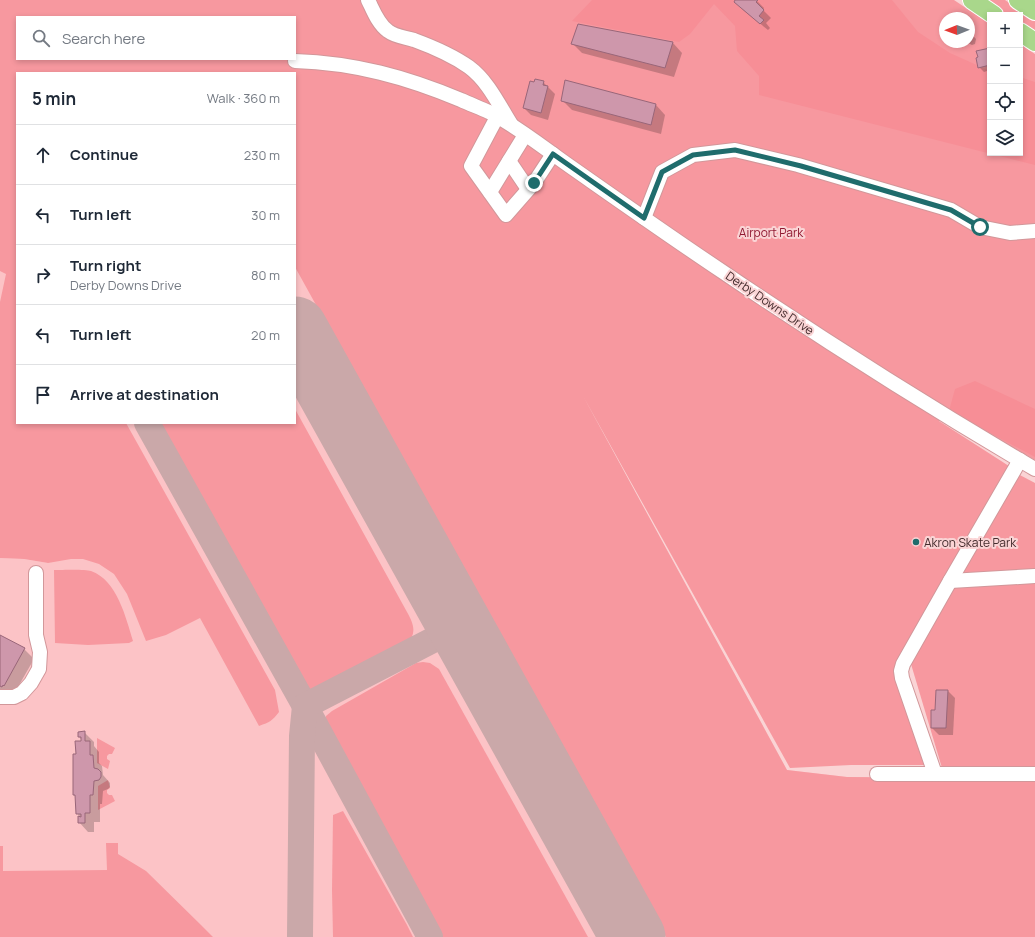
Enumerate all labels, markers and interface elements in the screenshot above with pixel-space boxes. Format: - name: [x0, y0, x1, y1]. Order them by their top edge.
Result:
- north arrow: [939, 12, 975, 48]
- map controls: [987, 12, 1023, 156]
- button: +: [987, 12, 1023, 48]
- search box: [16, 16, 296, 60]
- icon: search: [30, 27, 52, 49]
- text: Search here: [62, 28, 145, 49]
- button: −: [987, 48, 1023, 84]
- button: locate: [987, 84, 1023, 120]
- text: 5 min: [32, 87, 76, 110]
- text: Walk · 360 m: [207, 89, 280, 107]
- button: layers: [987, 120, 1023, 156]
- icon: ahead: [32, 144, 54, 166]
- text: Continue: [70, 144, 138, 165]
- text: 230 m: [244, 146, 280, 164]
- route end: [525, 174, 543, 192]
- icon: left: [32, 204, 54, 226]
- text: Turn left: [70, 204, 132, 225]
- text: 30 m: [251, 206, 280, 224]
- route start: [971, 218, 989, 236]
- park label: Airport Park: [739, 224, 804, 241]
- text: Turn right: [70, 255, 141, 276]
- icon: right: [32, 264, 54, 286]
- text: 80 m: [251, 266, 280, 284]
- street label: Derby Downs Drive: [723, 267, 817, 339]
- text: Derby Downs Drive: [70, 276, 182, 294]
- icon: left: [32, 324, 54, 346]
- text: Turn left: [70, 324, 132, 345]
- text: 20 m: [251, 326, 280, 344]
- icon: arrive: [32, 384, 54, 406]
- text: Arrive at destination: [70, 384, 219, 405]
- place label: Akron Skate Park: [924, 534, 1017, 551]
- marker: Akron Skate Park: [911, 537, 921, 547]

